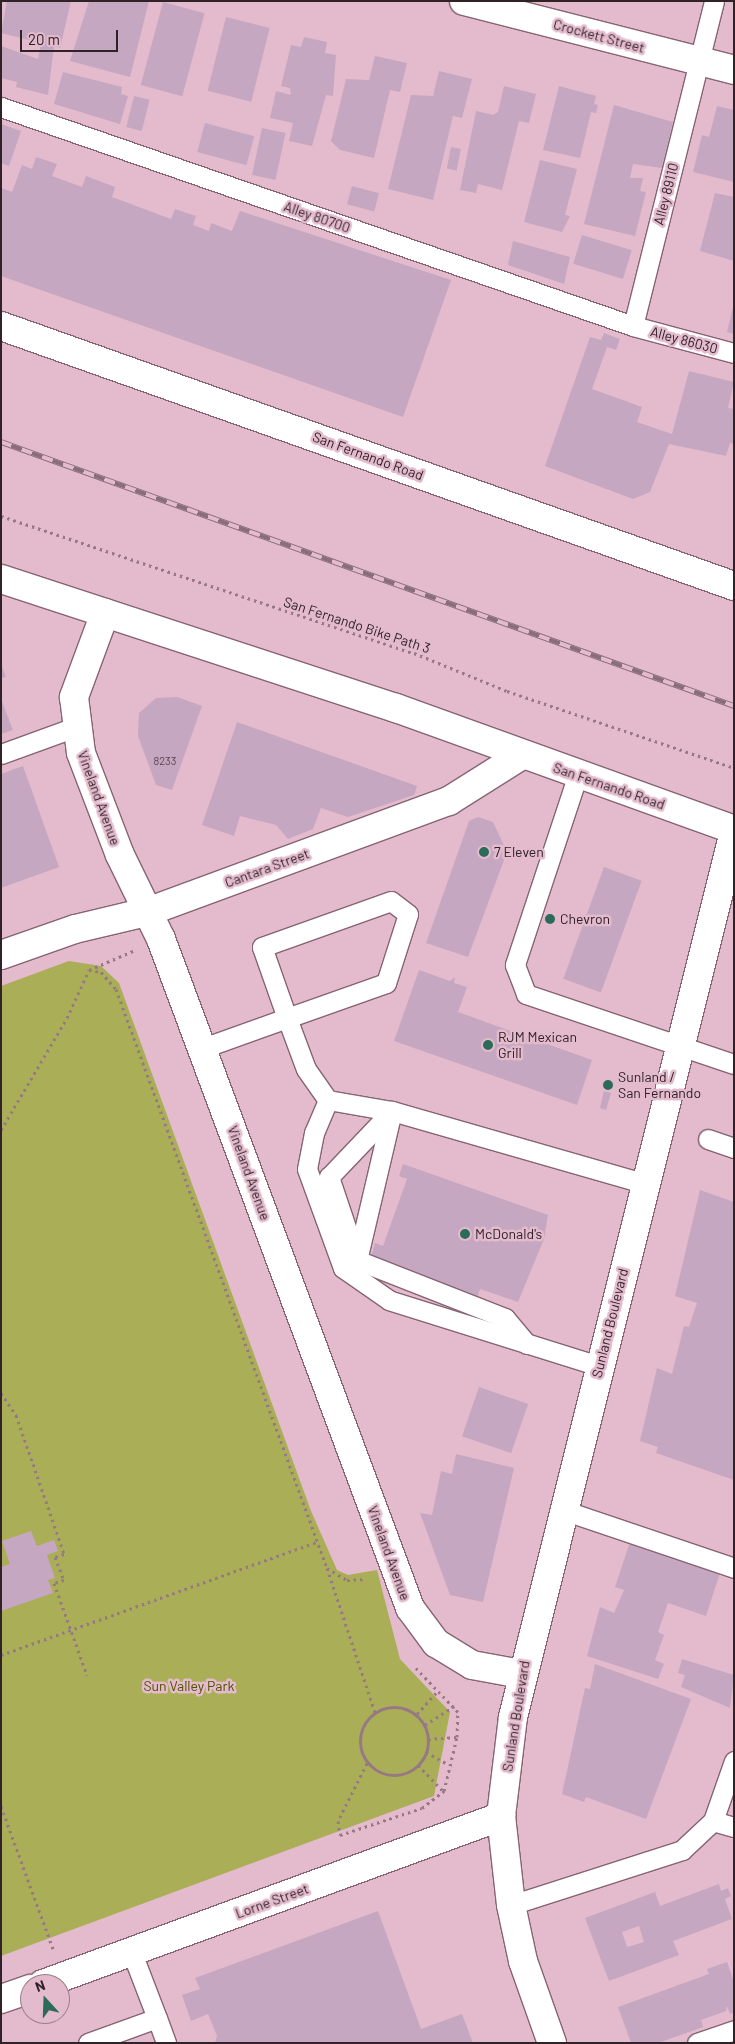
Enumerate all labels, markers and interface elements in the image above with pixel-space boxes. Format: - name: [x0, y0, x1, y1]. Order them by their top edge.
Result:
- street label: Crockett Street: [552, 16, 646, 56]
- scale bar: [22, 20, 120, 52]
- text: 20 m: [28, 30, 60, 48]
- street label: Alley 89110: [650, 161, 682, 227]
- street label: Alley 80700: [282, 198, 352, 236]
- street label: Alley 86030: [648, 323, 720, 357]
- street label: San Fernando Road: [310, 428, 426, 484]
- street label: San Fernando Bike Path 3: [282, 593, 432, 657]
- street label: Vineland Avenue: [74, 748, 124, 848]
- house number: 8233: [154, 754, 176, 768]
- street label: San Fernando Road: [551, 759, 667, 813]
- place label: 7 Eleven: [494, 844, 544, 860]
- street label: Cantara Street: [223, 845, 311, 891]
- marker: 7 Eleven: [478, 846, 490, 858]
- place label: Chevron: [560, 911, 610, 927]
- marker: Chevron: [544, 913, 556, 925]
- place label: RJM Mexican Grill: [498, 1029, 577, 1062]
- marker: RJM Mexican Grill: [482, 1039, 494, 1051]
- place label: Sunland / San Fernando: [618, 1069, 701, 1102]
- marker: Sunland / San Fernando: [602, 1079, 614, 1091]
- street label: Vineland Avenue: [224, 1123, 274, 1223]
- place label: McDonald's: [475, 1226, 542, 1242]
- marker: McDonald's: [459, 1228, 471, 1240]
- street label: Sunland Boulevard: [588, 1267, 632, 1379]
- street label: Vineland Avenue: [364, 1503, 414, 1603]
- street label: Sunland Boulevard: [499, 1659, 533, 1773]
- park label: Sun Valley Park: [143, 1678, 235, 1694]
- street label: Lorne Street: [233, 1880, 311, 1922]
- north arrow: [20, 1974, 70, 2024]
- text: N: [33, 1976, 47, 1995]

